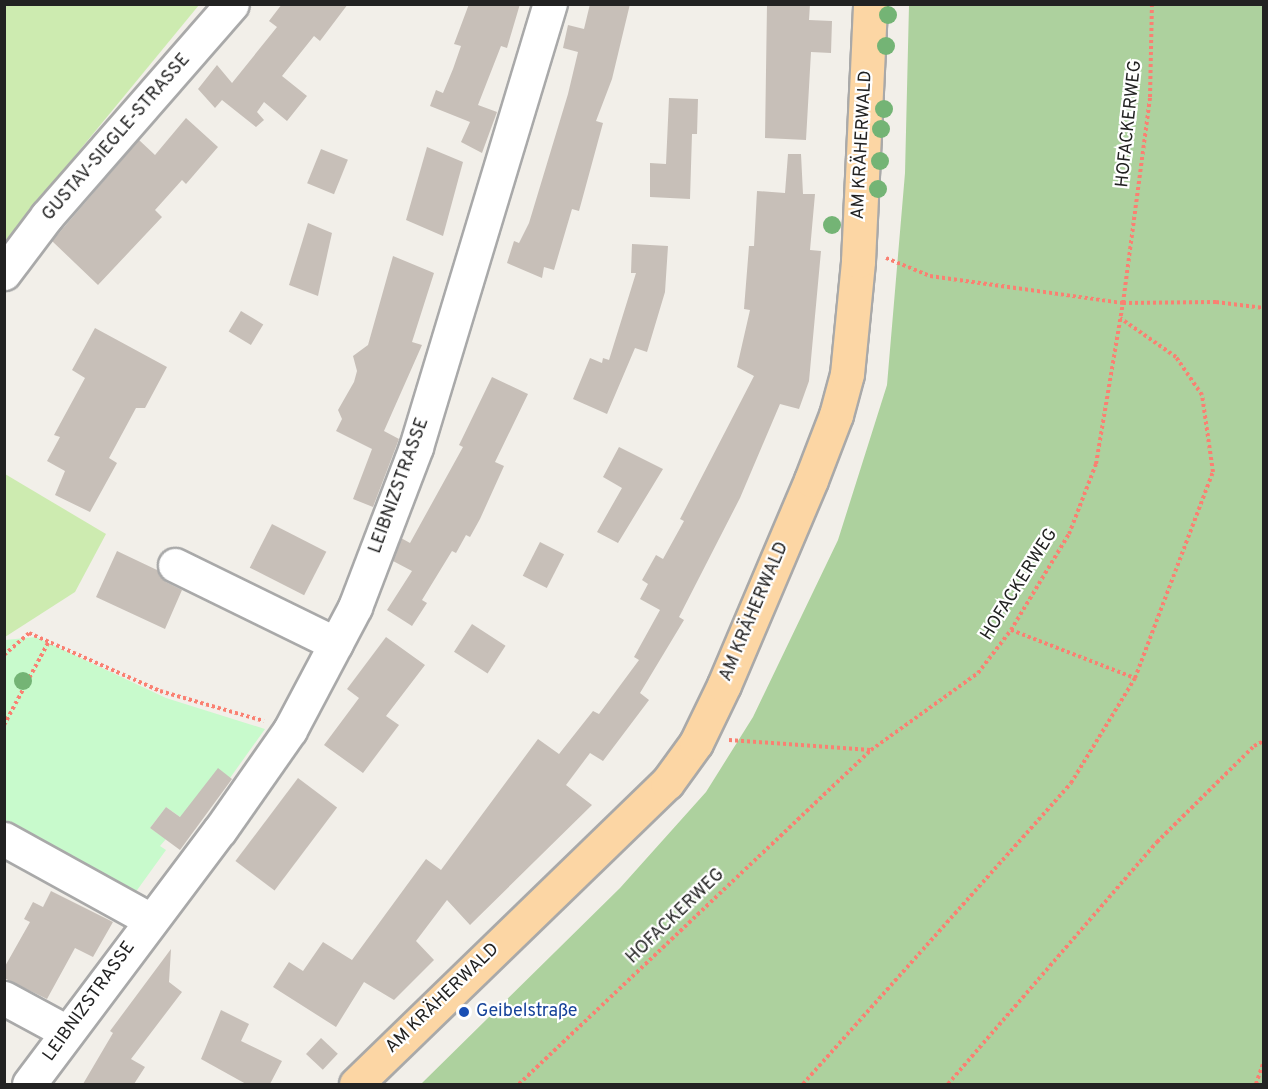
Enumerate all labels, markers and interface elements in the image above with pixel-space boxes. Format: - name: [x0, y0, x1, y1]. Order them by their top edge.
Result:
- street label: GUSTAV-SIEGLE-STRASSE: [39, 50, 195, 226]
- street label: HOFACKERWEG: [1113, 59, 1147, 189]
- street label: AM KRÄHERWALD: [848, 70, 878, 220]
- street label: LEIBNIZSTRASSE: [365, 415, 435, 557]
- street label: HOFACKERWEG: [977, 525, 1063, 645]
- street label: AM KRÄHERWALD: [716, 539, 794, 685]
- street label: HOFACKERWEG: [622, 865, 730, 969]
- street label: LEIBNIZSTRASSE: [39, 938, 141, 1066]
- street label: AM KRÄHERWALD: [382, 939, 504, 1059]
- place label: Geibelstraße: [476, 1001, 578, 1023]
- marker: Geibelstraße: [457, 1005, 471, 1019]

